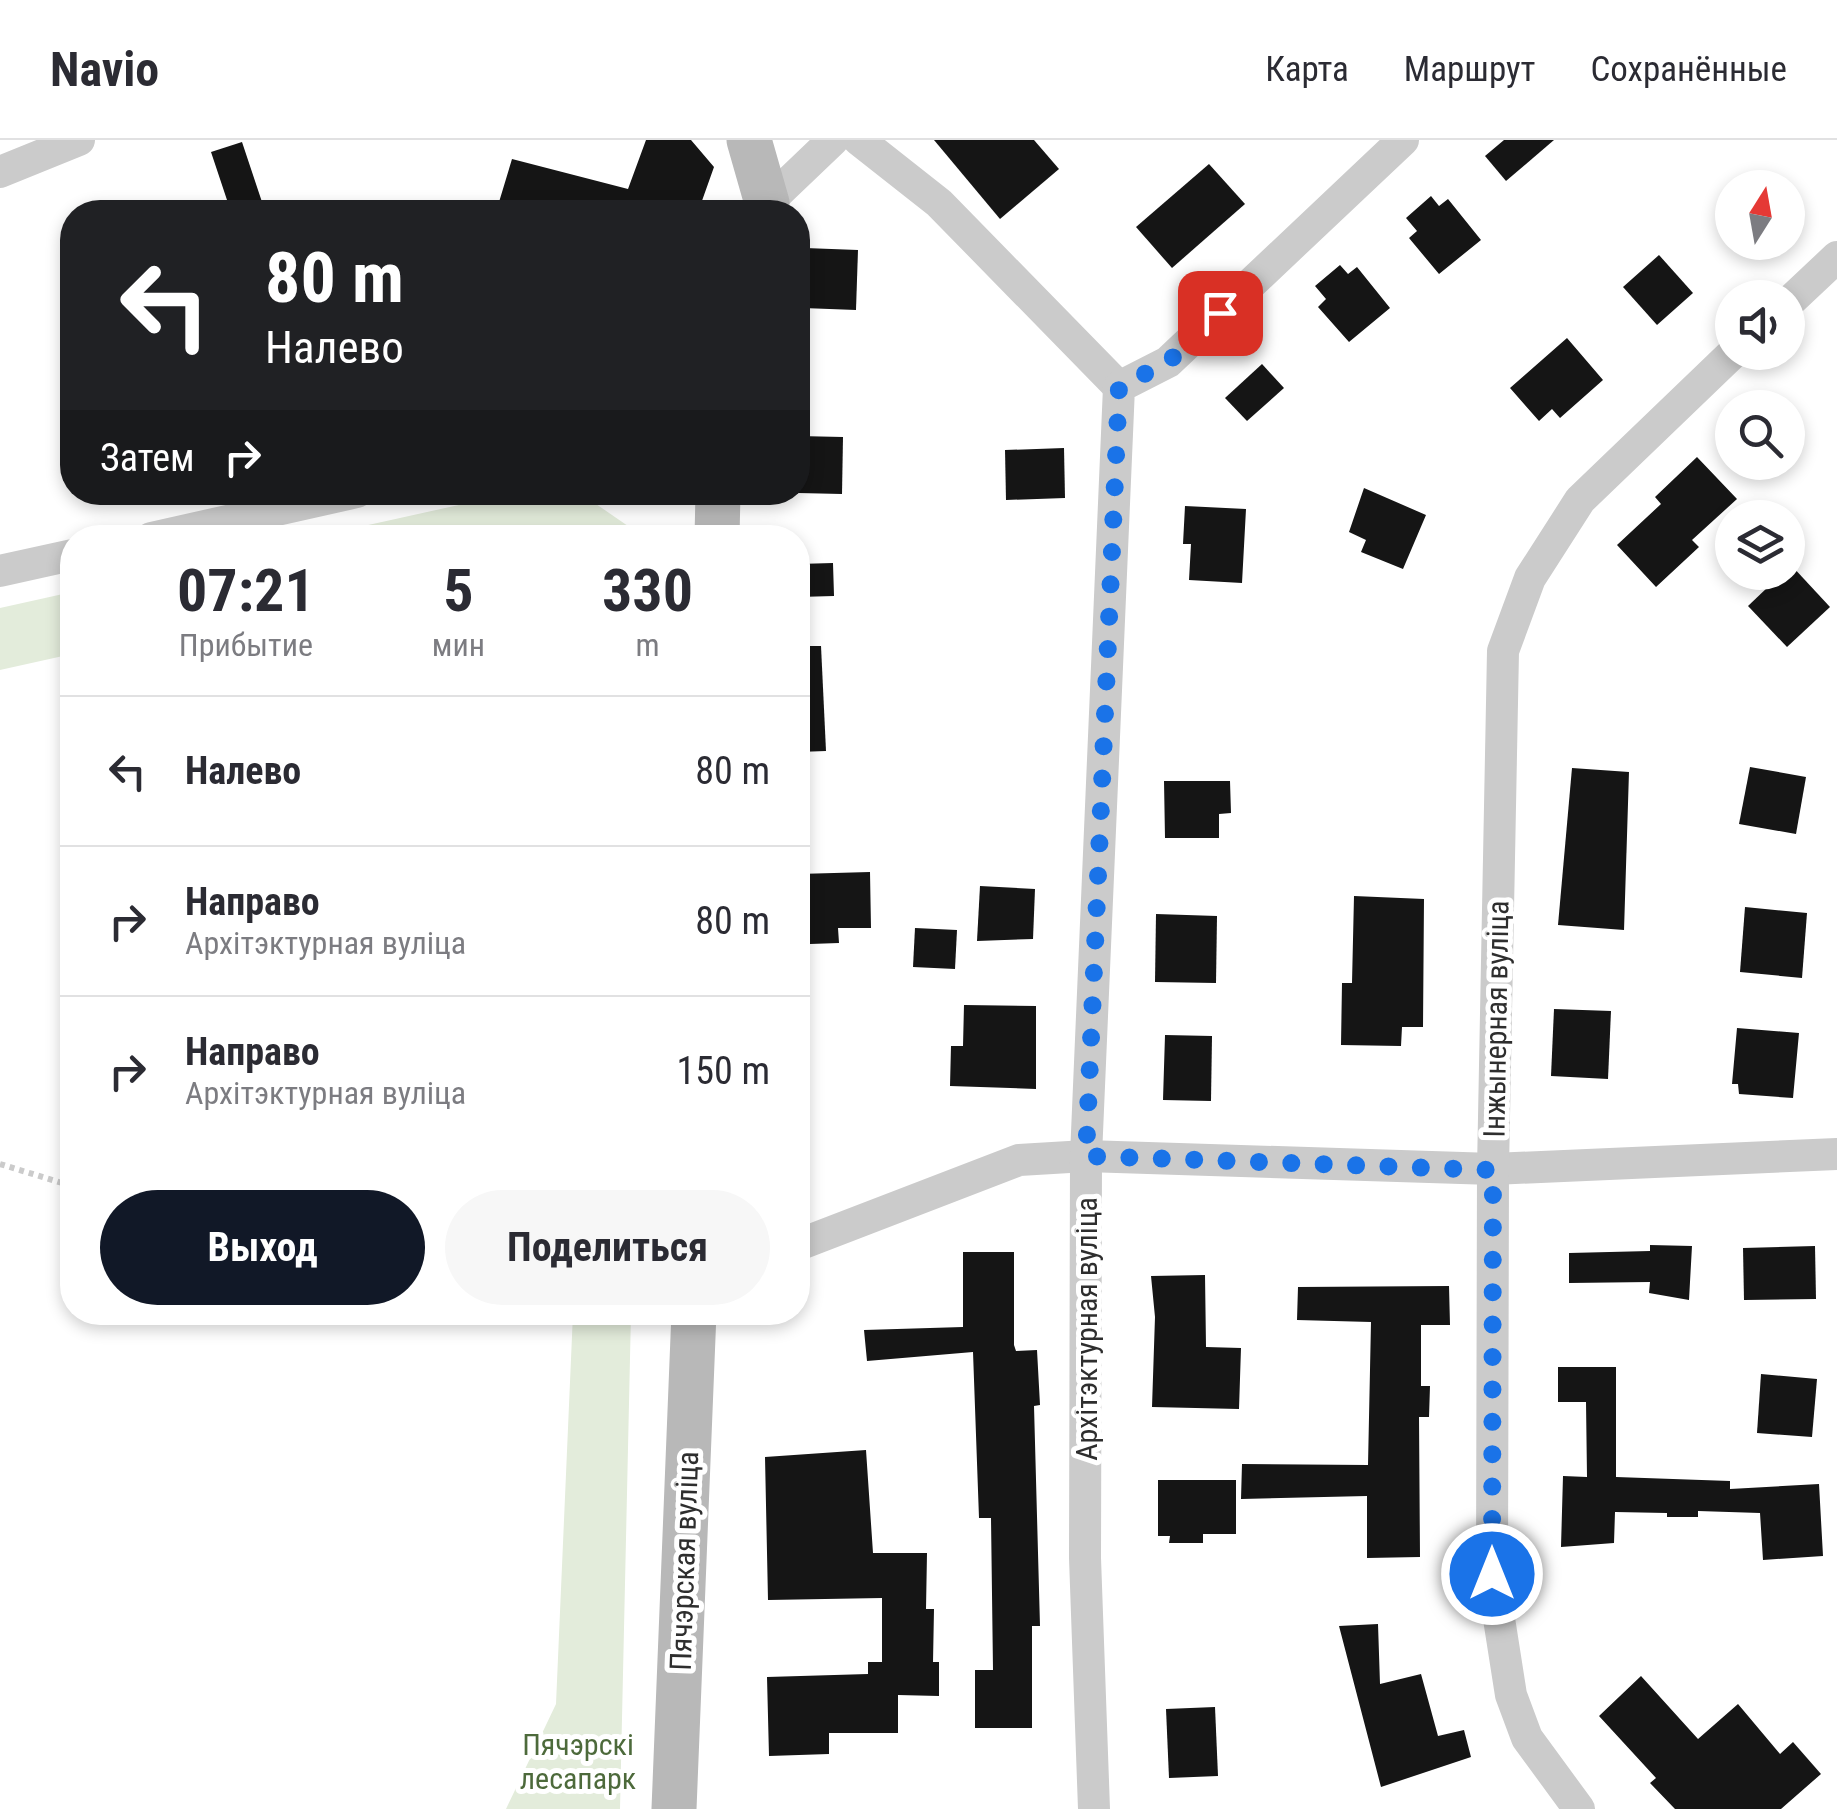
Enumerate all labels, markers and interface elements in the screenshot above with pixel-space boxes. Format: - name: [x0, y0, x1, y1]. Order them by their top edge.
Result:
- text: Navio: [50, 41, 159, 98]
- text: Карта: [1265, 49, 1349, 90]
- text: Маршрут: [1404, 49, 1536, 90]
- text: Сохранённые: [1591, 49, 1787, 90]
- north arrow: [1715, 170, 1805, 260]
- map controls: [1715, 170, 1805, 590]
- text: 80 m: [265, 237, 404, 319]
- icon: left: [100, 240, 230, 370]
- pin: [1178, 271, 1263, 356]
- button: sound: [1715, 280, 1805, 370]
- icon: arrive: [1193, 286, 1248, 341]
- text: Налево: [265, 321, 404, 374]
- button: search: [1715, 390, 1805, 480]
- icon: right: [215, 430, 270, 485]
- text: Затем: [100, 436, 195, 480]
- button: layers: [1715, 500, 1805, 590]
- text: 07:21: [177, 555, 315, 626]
- text: 5: [443, 555, 474, 626]
- text: 330: [602, 555, 693, 626]
- text: Прибытие: [179, 626, 313, 664]
- text: мин: [432, 626, 485, 664]
- text: m: [635, 626, 660, 664]
- icon: left: [100, 744, 155, 799]
- text: Налево: [185, 749, 301, 793]
- text: 80 m: [695, 749, 770, 793]
- text: Направо: [185, 880, 320, 924]
- icon: right: [100, 894, 155, 949]
- text: 80 m: [695, 899, 770, 943]
- street label: Інжынерная вуліца: [1476, 900, 1516, 1138]
- text: Архітэктурная вуліца: [185, 924, 466, 962]
- text: Направо: [185, 1030, 320, 1074]
- icon: right: [100, 1044, 155, 1099]
- text: 150 m: [676, 1049, 770, 1093]
- text: Архітэктурная вуліца: [185, 1074, 466, 1112]
- button: Выход: [100, 1190, 425, 1305]
- button: Поделиться: [445, 1190, 770, 1305]
- street label: Архітэктурная вуліца: [1069, 1197, 1104, 1461]
- street label: Пячэрская вуліца: [663, 1451, 705, 1671]
- position arrow: [1440, 1522, 1544, 1626]
- park label: Пячэрскі лесапарк: [520, 1727, 636, 1796]

